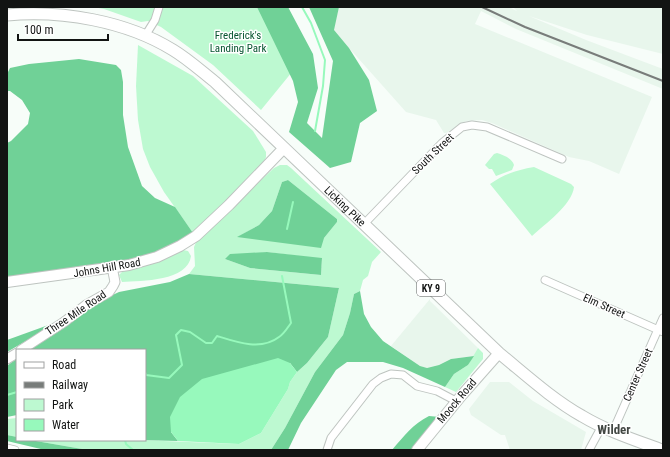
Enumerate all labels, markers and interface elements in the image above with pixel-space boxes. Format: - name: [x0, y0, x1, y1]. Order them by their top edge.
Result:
- scale bar: [18, 16, 108, 42]
- text: 100 m: [24, 23, 54, 37]
- park label: Frederick's Landing Park: [210, 29, 266, 55]
- street label: South Street: [409, 131, 457, 177]
- street label: Licking Pike: [322, 183, 368, 229]
- street label: Johns Hill Road: [72, 256, 142, 280]
- road number: KY 9: [417, 280, 445, 296]
- street label: Three Mile Road: [43, 288, 109, 338]
- street label: Elm Street: [581, 291, 627, 321]
- street label: Center Street: [621, 346, 655, 404]
- legend: [16, 349, 146, 441]
- text: Road: [52, 358, 76, 372]
- street label: Moock Road: [435, 376, 479, 426]
- text: Railway: [52, 378, 88, 392]
- text: Park: [52, 398, 74, 412]
- text: Water: [52, 418, 80, 432]
- district label: Wilder: [597, 422, 631, 437]

